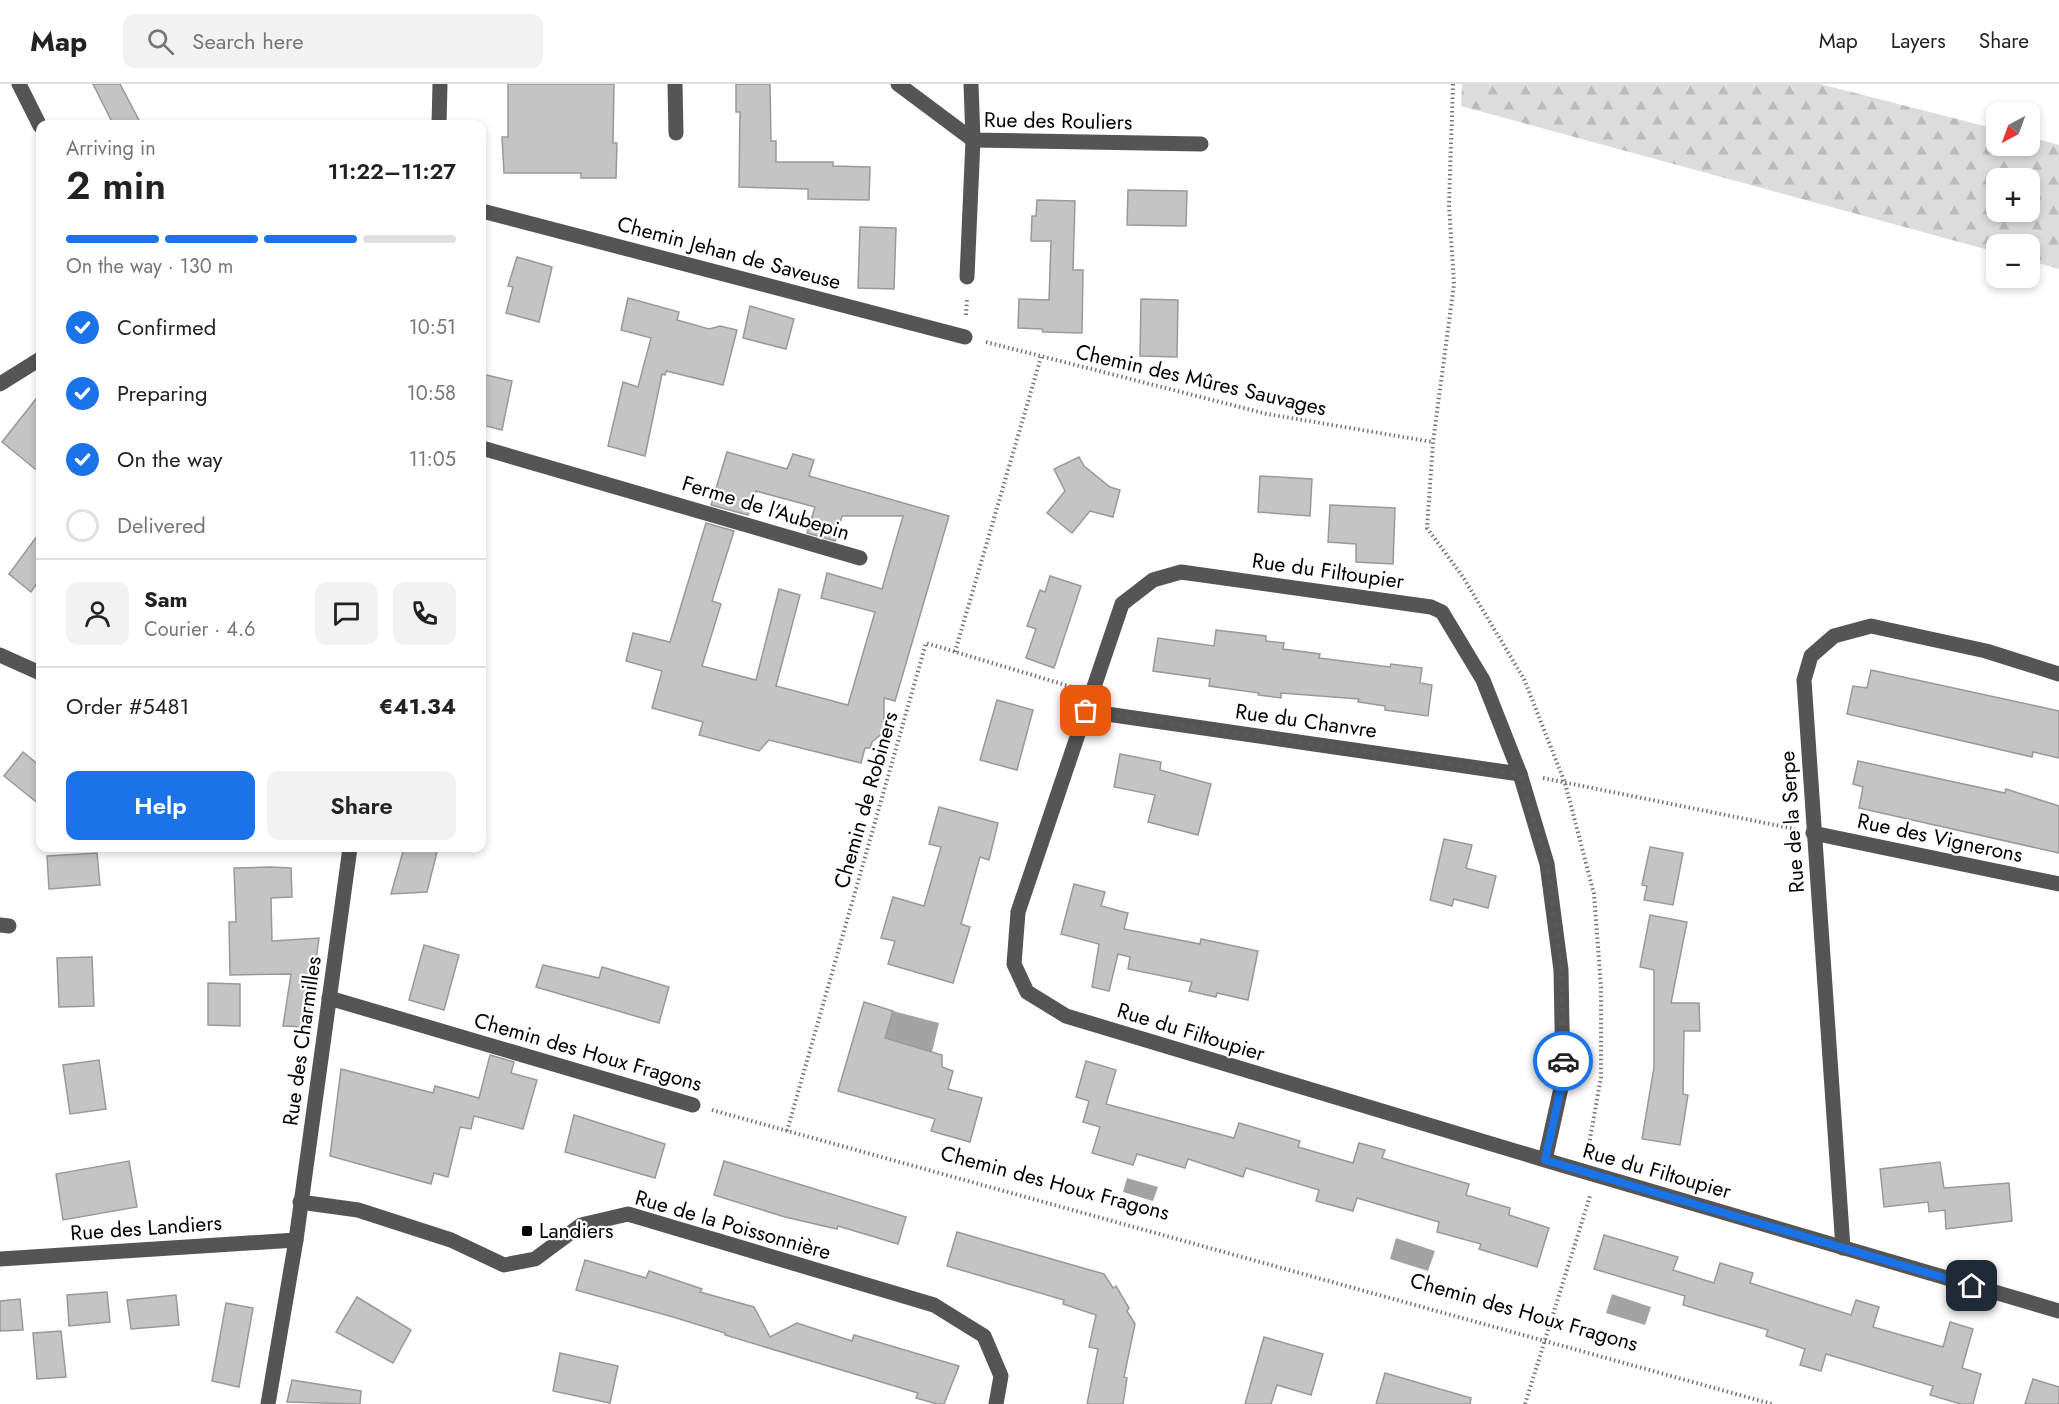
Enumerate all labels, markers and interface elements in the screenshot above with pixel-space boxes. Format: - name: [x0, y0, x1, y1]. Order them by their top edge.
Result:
- search box: [123, 14, 543, 68]
- text: Map: [30, 21, 87, 62]
- icon: search: [144, 25, 177, 58]
- text: Search here: [192, 25, 304, 57]
- text: Map: [1819, 26, 1858, 56]
- text: Layers: [1891, 26, 1946, 56]
- text: Share: [1979, 26, 2029, 56]
- north arrow: [1986, 102, 2040, 156]
- map controls: [1986, 102, 2040, 288]
- street label: Rue des Rouliers: [984, 105, 1132, 137]
- text: Arriving in: [66, 134, 156, 163]
- text: 11:22–11:27: [328, 155, 456, 187]
- text: 2 min: [66, 157, 166, 214]
- button: +: [1986, 168, 2040, 222]
- street label: Chemin Jehan de Saveuse: [614, 209, 844, 297]
- button: −: [1986, 234, 2040, 288]
- text: On the way · 130 m: [66, 252, 233, 281]
- icon: check: [66, 311, 99, 344]
- text: Confirmed: [117, 311, 216, 343]
- text: 10:51: [409, 313, 456, 342]
- street label: Chemin des Mûres Sauvages: [1073, 337, 1329, 423]
- icon: check: [66, 377, 99, 410]
- text: Preparing: [117, 377, 208, 409]
- text: 10:58: [407, 379, 456, 408]
- icon: check: [66, 443, 99, 476]
- text: On the way: [117, 443, 222, 475]
- text: 11:05: [409, 445, 456, 474]
- street label: Ferme de l'Aubepin: [678, 468, 854, 548]
- text: Delivered: [117, 509, 206, 541]
- street label: Rue du Filtoupier: [1250, 546, 1407, 597]
- button: person: [66, 582, 129, 645]
- button: chat: [315, 582, 378, 645]
- button: phone: [393, 582, 456, 645]
- text: Sam: [144, 583, 188, 615]
- text: Courier · 4.6: [144, 615, 256, 644]
- pin: [1060, 685, 1111, 736]
- text: Order #5481: [66, 690, 189, 722]
- text: €41.34: [379, 690, 456, 722]
- icon: bag: [1069, 694, 1102, 727]
- street label: Rue du Chanvre: [1233, 696, 1379, 746]
- street label: Chemin de Robiners: [826, 708, 906, 892]
- street label: Rue de la Serpe: [1772, 750, 1812, 894]
- button: Help: [66, 771, 255, 840]
- button: Share: [267, 771, 456, 840]
- street label: Rue des Vignerons: [1855, 806, 2025, 870]
- street label: Rue des Charmilles: [275, 954, 329, 1128]
- street label: Rue du Filtoupier: [1113, 995, 1269, 1069]
- street label: Chemin des Houx Fragons: [470, 1005, 706, 1099]
- courier: [1533, 1031, 1593, 1091]
- icon: car: [1547, 1045, 1580, 1078]
- street label: Rue du Filtoupier: [1579, 1135, 1735, 1207]
- street label: Chemin des Houx Fragons: [937, 1138, 1173, 1228]
- street label: Rue de la Poissonnière: [632, 1183, 835, 1267]
- street label: Rue des Landiers: [69, 1208, 223, 1248]
- place label: Landiers: [539, 1216, 614, 1246]
- marker: Landiers: [520, 1224, 534, 1238]
- pin: [1946, 1260, 1997, 1311]
- street label: Chemin des Houx Fragons: [1406, 1265, 1642, 1359]
- icon: home: [1955, 1269, 1988, 1302]

